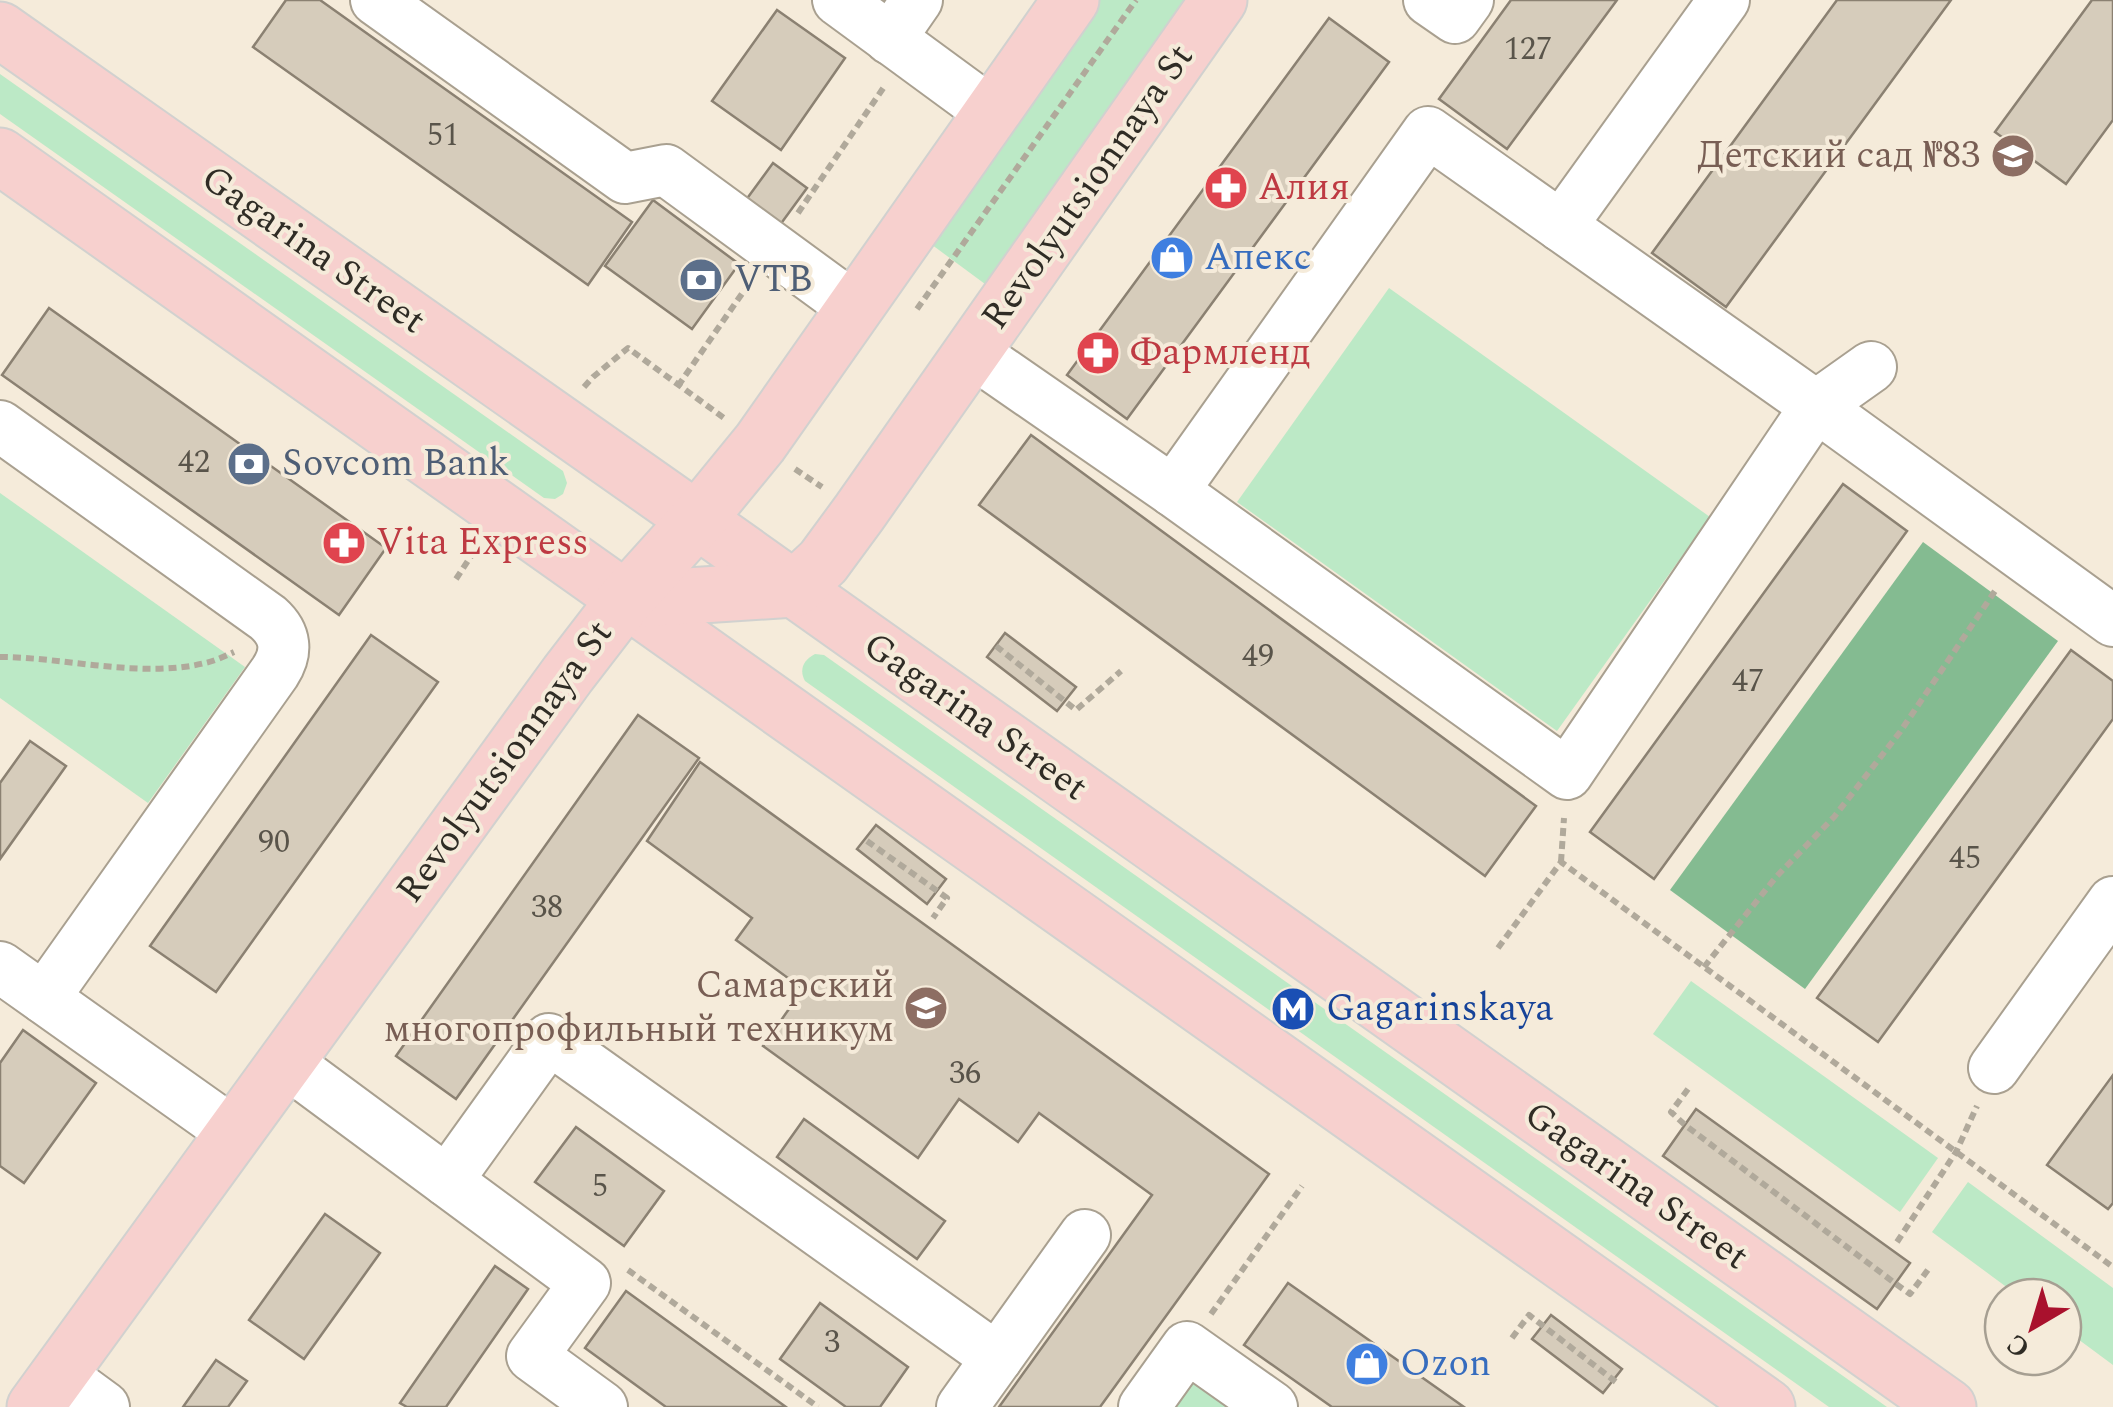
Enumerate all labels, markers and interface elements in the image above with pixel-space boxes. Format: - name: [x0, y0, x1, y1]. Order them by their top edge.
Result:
- house number: 127: [1504, 25, 1552, 74]
- street label: Revolyutsionnaya St: [967, 32, 1209, 342]
- house number: 51: [427, 111, 459, 160]
- place label: Детский сад №83: [1697, 127, 1980, 185]
- school or university icon: Детский сад №83: [1990, 133, 2036, 179]
- street label: Gagarina Street: [189, 151, 437, 349]
- place label: Алия: [1258, 159, 1350, 217]
- pharmacy icon: Алия: [1203, 165, 1249, 211]
- place label: Апекс: [1204, 229, 1312, 287]
- shop icon: Апекс: [1149, 235, 1195, 281]
- place label: VTB: [734, 251, 813, 309]
- bank icon: VTB: [678, 257, 724, 303]
- place label: Фармленд: [1130, 324, 1311, 382]
- pharmacy icon: Фармленд: [1075, 330, 1121, 376]
- place label: Sovcom Bank: [282, 435, 510, 493]
- house number: 42: [178, 438, 210, 487]
- bank icon: Sovcom Bank: [226, 441, 272, 487]
- place label: Vita Express: [376, 514, 589, 572]
- pharmacy icon: Vita Express: [321, 520, 367, 566]
- street label: Revolyutsionnaya St: [382, 608, 628, 916]
- street label: Gagarina Street: [851, 618, 1099, 816]
- house number: 49: [1242, 632, 1274, 681]
- house number: 47: [1732, 657, 1764, 706]
- house number: 90: [258, 818, 290, 867]
- house number: 45: [1949, 834, 1981, 883]
- house number: 38: [531, 883, 563, 932]
- place label: Самарский многопрофильный техникум: [384, 957, 894, 1059]
- place label: Gagarinskaya: [1326, 980, 1554, 1038]
- school or university icon: Самарский многопрофильный техникум: [903, 985, 949, 1031]
- metro station icon: Gagarinskaya: [1270, 986, 1316, 1032]
- house number: 36: [949, 1049, 981, 1098]
- street label: Gagarina Street: [1512, 1087, 1760, 1285]
- house number: 5: [592, 1162, 608, 1211]
- north arrow: [1983, 1277, 2083, 1377]
- house number: 3: [824, 1318, 840, 1367]
- text: С: [1997, 1322, 2040, 1369]
- place label: Ozon: [1400, 1335, 1491, 1393]
- shop icon: Ozon: [1344, 1341, 1390, 1387]

